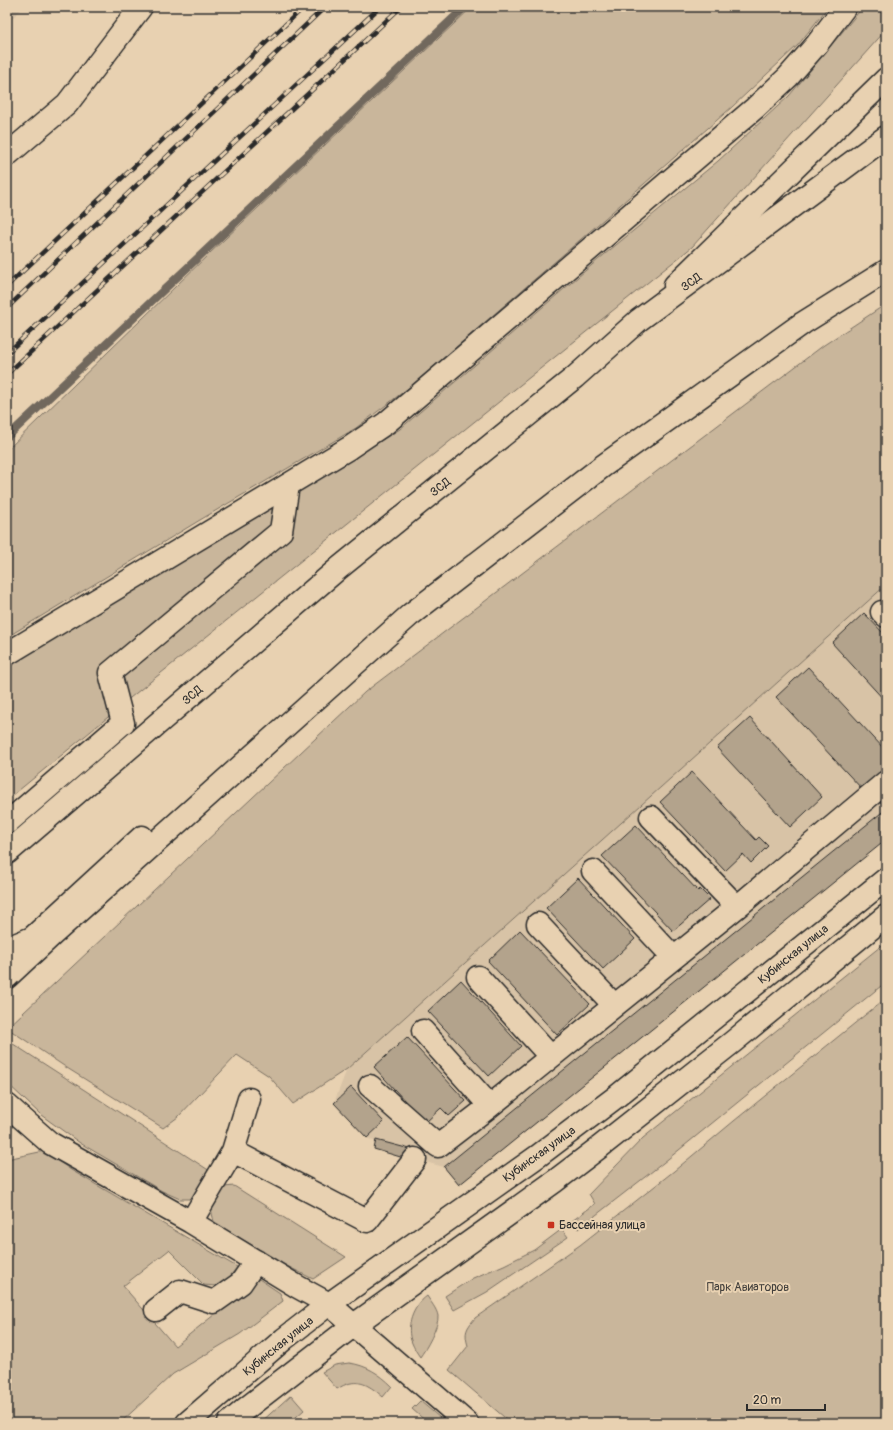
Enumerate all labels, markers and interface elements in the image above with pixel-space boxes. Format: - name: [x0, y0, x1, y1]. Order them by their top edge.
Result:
- street label: ЗСД: [678, 269, 705, 295]
- street label: ЗСД: [427, 474, 454, 500]
- street label: ЗСД: [179, 682, 206, 708]
- street label: Кубинская улица: [755, 921, 832, 987]
- street label: Кубинская улица: [500, 1123, 579, 1186]
- place label: Бассейная улица: [559, 1218, 646, 1233]
- marker: Бассейная улица: [546, 1220, 556, 1230]
- park label: Парк Авиаторов: [707, 1280, 789, 1295]
- street label: Кубинская улица: [240, 1313, 317, 1379]
- scale bar: [747, 1386, 825, 1412]
- text: 20 m: [753, 1393, 782, 1408]

